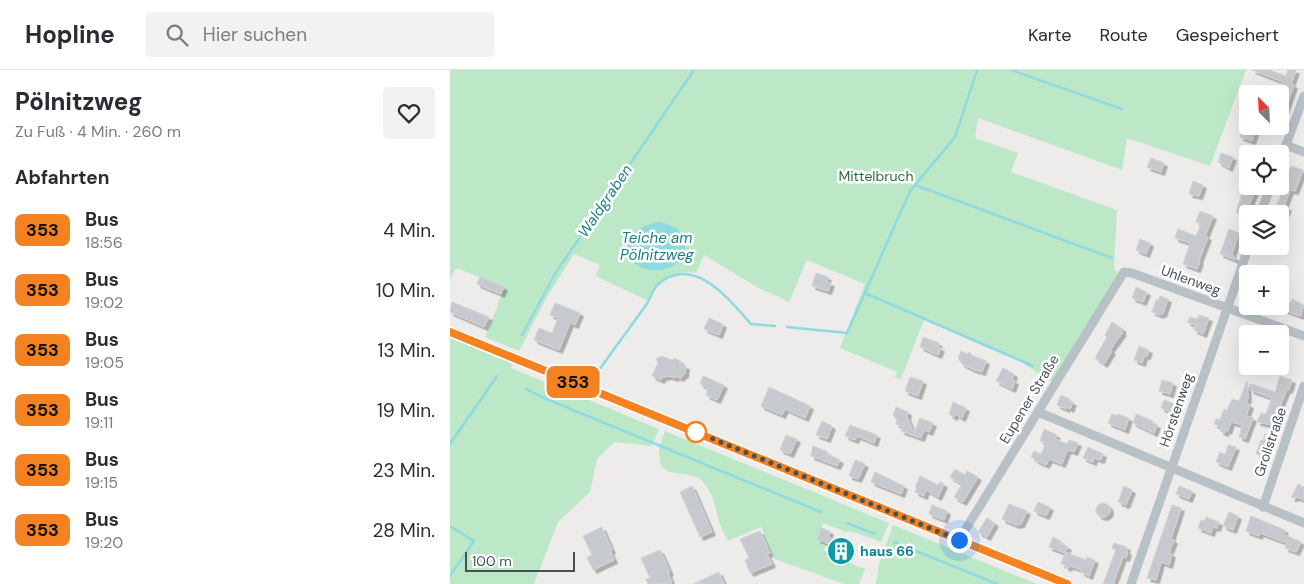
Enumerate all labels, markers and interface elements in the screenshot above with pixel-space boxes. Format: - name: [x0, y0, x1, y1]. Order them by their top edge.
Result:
- search box: [145, 12, 495, 57]
- text: Hopline: [25, 19, 115, 50]
- icon: search: [163, 21, 191, 49]
- text: Hier suchen: [203, 22, 307, 47]
- text: Karte: [1028, 23, 1072, 47]
- text: Route: [1100, 23, 1148, 47]
- text: Gespeichert: [1176, 23, 1279, 47]
- north arrow: [1239, 85, 1289, 135]
- map controls: [1239, 85, 1289, 375]
- text: Pölnitzweg: [15, 86, 142, 117]
- button: heart: [383, 87, 435, 139]
- text: Zu Fuß · 4 Min. · 260 m: [15, 121, 181, 142]
- button: locate: [1239, 145, 1289, 195]
- water label: Waldgraben: [573, 160, 637, 241]
- text: Abfahrten: [15, 165, 109, 190]
- park label: Mittelbruch: [838, 167, 914, 185]
- button: layers: [1239, 205, 1289, 255]
- text: Bus: [85, 207, 119, 232]
- text: 353: [26, 218, 59, 242]
- text: 4 Min.: [383, 218, 435, 243]
- water label: Teiche am Pölnitzweg: [620, 228, 695, 265]
- text: 18:56: [85, 232, 123, 253]
- street label: Uhlenweg: [1159, 261, 1224, 299]
- button: +: [1239, 265, 1289, 315]
- text: Bus: [85, 267, 119, 292]
- text: 353: [26, 278, 59, 302]
- text: 10 Min.: [376, 278, 435, 303]
- text: 19:02: [85, 292, 123, 313]
- button: −: [1239, 325, 1289, 375]
- text: Bus: [85, 327, 119, 352]
- text: 353: [26, 338, 59, 362]
- text: 13 Min.: [378, 338, 435, 363]
- street label: Eupener Straße: [995, 351, 1063, 447]
- text: 19:05: [85, 352, 124, 373]
- line badge: 353: [544, 366, 602, 398]
- text: 353: [557, 370, 589, 394]
- street label: Hörstenweg: [1155, 370, 1197, 449]
- text: Bus: [85, 387, 119, 412]
- text: 353: [26, 398, 59, 422]
- text: 19 Min.: [377, 398, 435, 423]
- street label: Grollstraße: [1250, 405, 1290, 479]
- text: 19:11: [85, 412, 113, 433]
- unlabelled marker: [685, 421, 707, 443]
- text: Bus: [85, 447, 119, 472]
- text: 353: [26, 458, 59, 482]
- text: 23 Min.: [373, 458, 435, 483]
- text: 19:15: [85, 472, 118, 493]
- text: Bus: [85, 507, 119, 532]
- text: 353: [26, 518, 59, 542]
- text: 28 Min.: [373, 518, 435, 543]
- your location: [947, 528, 972, 553]
- text: 19:20: [85, 532, 123, 553]
- building icon: haus 66: [826, 536, 856, 566]
- place label: haus 66: [860, 542, 914, 560]
- scale bar: [465, 549, 575, 572]
- text: 100 m: [472, 552, 512, 570]

